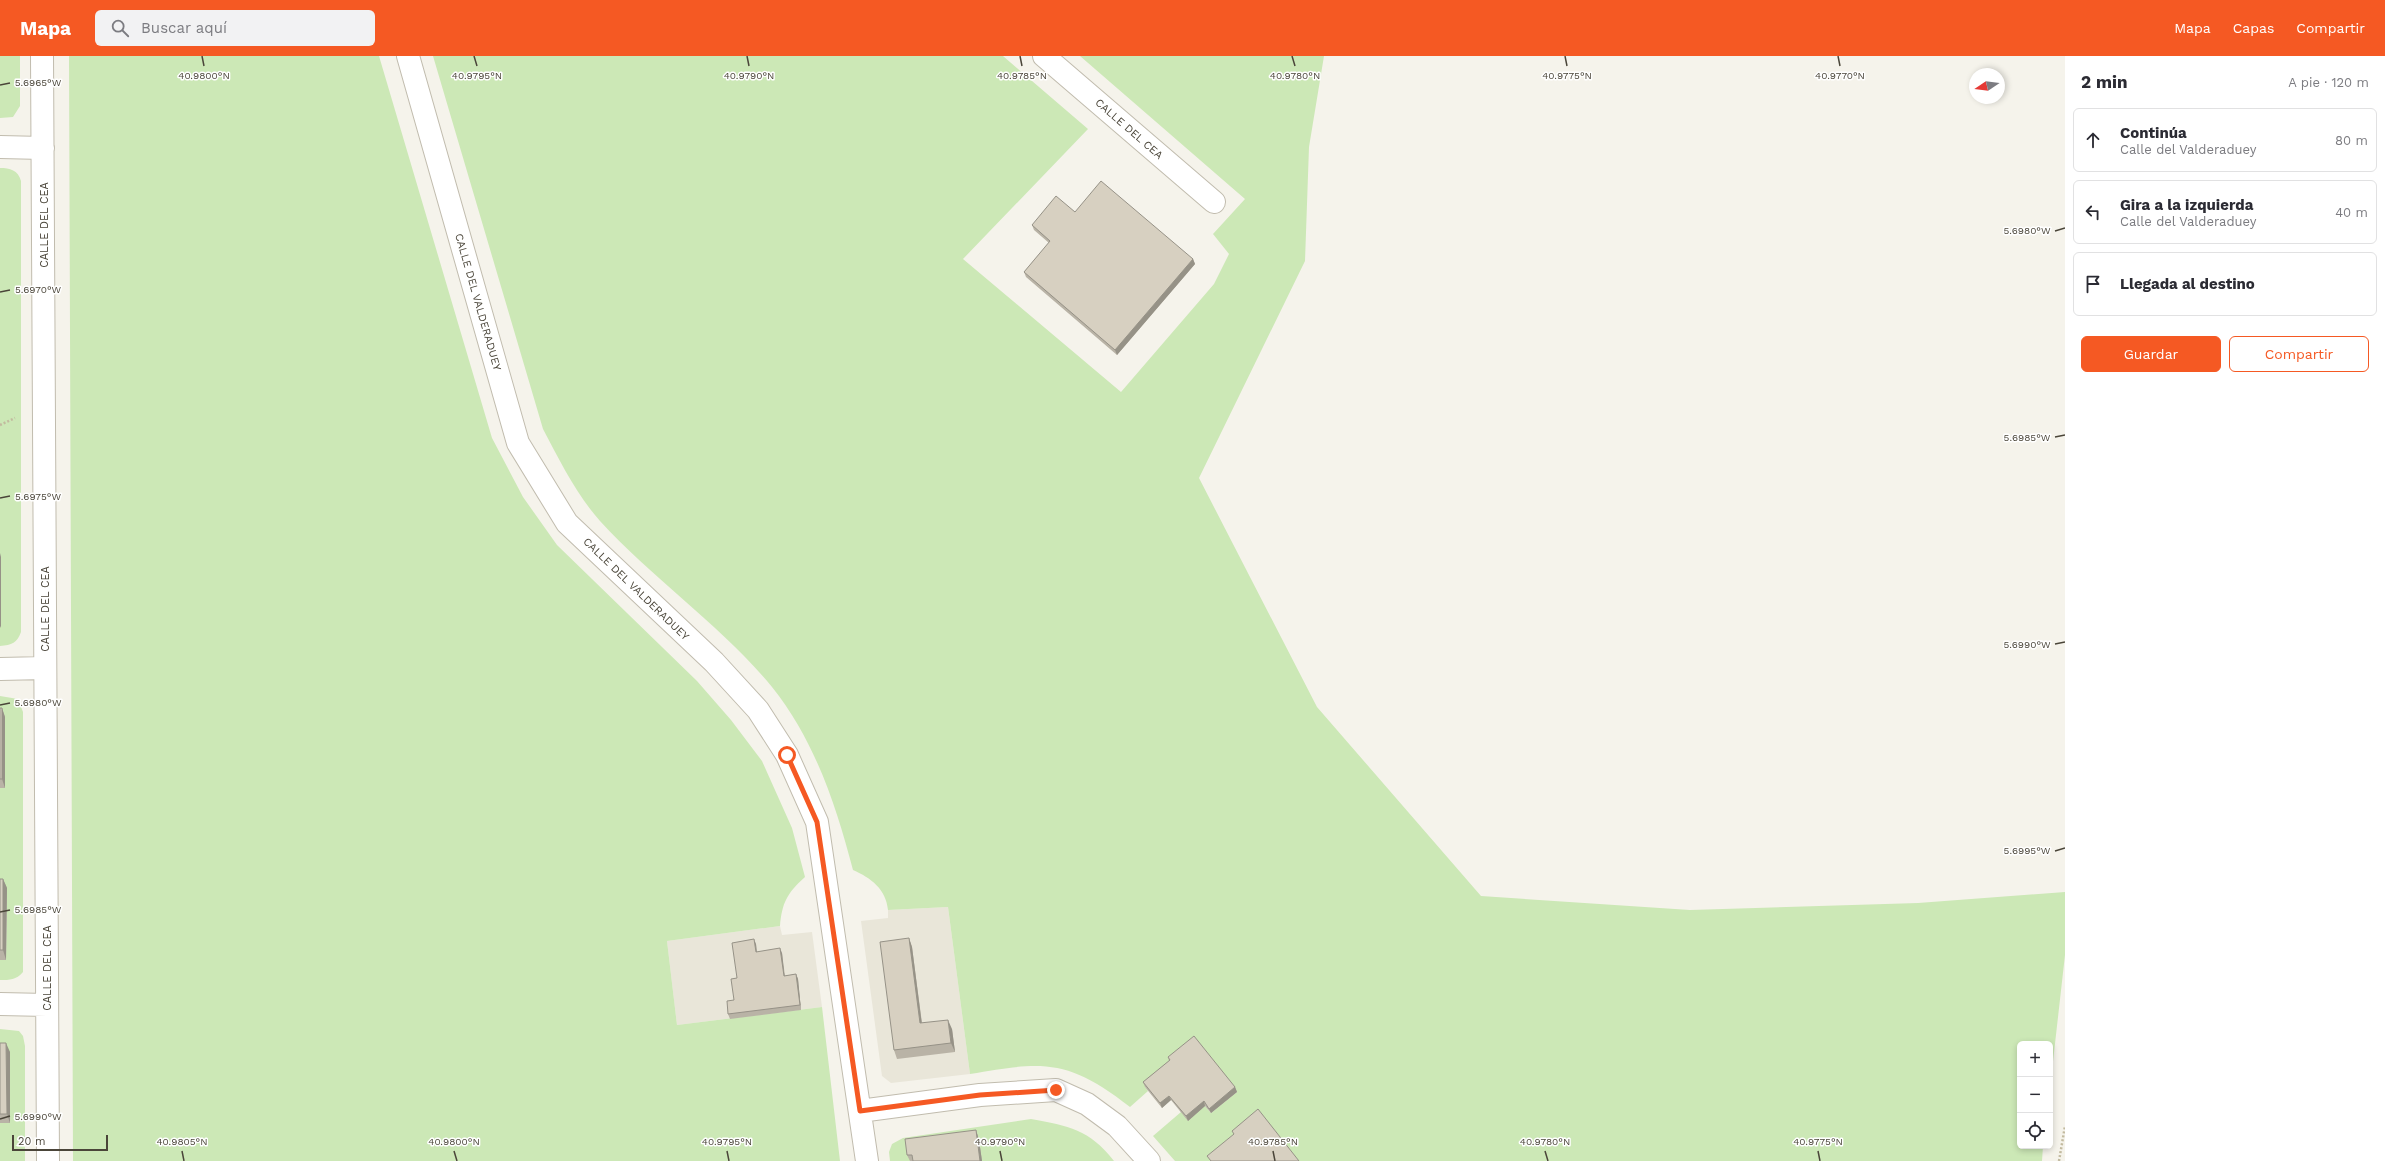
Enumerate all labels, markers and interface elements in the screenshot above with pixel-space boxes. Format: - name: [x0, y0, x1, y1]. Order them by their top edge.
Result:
- search box: [95, 10, 375, 46]
- text: Mapa: [20, 17, 71, 40]
- icon: search: [109, 17, 131, 39]
- text: Buscar aquí: [141, 19, 227, 37]
- text: Mapa: [2174, 20, 2211, 36]
- text: Capas: [2233, 20, 2274, 36]
- text: Compartir: [2296, 20, 2365, 36]
- north arrow: [1969, 68, 2005, 104]
- text: 40.9800°N: [178, 70, 230, 81]
- text: 40.9795°N: [452, 70, 502, 81]
- text: 40.9790°N: [724, 70, 774, 81]
- text: 40.9785°N: [997, 70, 1047, 81]
- text: 40.9780°N: [1270, 70, 1320, 81]
- text: 40.9775°N: [1542, 70, 1592, 81]
- text: 40.9770°N: [1815, 70, 1865, 81]
- text: 2 min: [2081, 72, 2127, 92]
- text: A pie · 120 m: [2288, 75, 2369, 90]
- text: 5.6965°W: [15, 77, 62, 88]
- street label: CALLE DEL CEA: [1092, 96, 1166, 162]
- text: Continúa: [2120, 124, 2187, 142]
- icon: ahead: [2082, 129, 2104, 151]
- text: 80 m: [2335, 133, 2368, 148]
- text: Calle del Valderaduey: [2120, 142, 2257, 157]
- street label: CALLE DEL CEA: [38, 182, 51, 268]
- text: Gira a la izquierda: [2120, 196, 2253, 214]
- icon: left: [2082, 201, 2104, 223]
- text: 40 m: [2335, 205, 2368, 220]
- text: Calle del Valderaduey: [2120, 214, 2257, 229]
- text: 5.6980°W: [2003, 225, 2051, 236]
- street label: CALLE DEL VALDERADUEY: [452, 232, 504, 373]
- icon: arrive: [2082, 273, 2104, 295]
- text: Llegada al destino: [2120, 275, 2255, 293]
- text: 5.6970°W: [15, 284, 61, 295]
- button: Guardar: [2081, 336, 2221, 372]
- button: Compartir: [2229, 336, 2369, 372]
- text: 5.6985°W: [2004, 432, 2051, 443]
- text: 5.6975°W: [15, 491, 61, 502]
- street label: CALLE DEL VALDERADUEY: [580, 535, 692, 644]
- street label: CALLE DEL CEA: [39, 566, 52, 652]
- text: 5.6990°W: [2003, 639, 2051, 650]
- text: 5.6980°W: [14, 697, 62, 708]
- route start: [778, 746, 796, 764]
- text: 5.6995°W: [2004, 845, 2051, 856]
- text: 5.6985°W: [15, 904, 62, 915]
- street label: CALLE DEL CEA: [41, 925, 54, 1011]
- map controls: [2017, 1041, 2053, 1149]
- button: +: [2017, 1041, 2053, 1077]
- button: −: [2017, 1077, 2053, 1113]
- route end: [1047, 1081, 1065, 1099]
- text: 5.6990°W: [14, 1111, 62, 1122]
- button: locate: [2017, 1113, 2053, 1149]
- scale bar: [12, 1133, 108, 1152]
- text: 20 m: [18, 1135, 46, 1148]
- text: 40.9805°N: [156, 1136, 208, 1147]
- text: 40.9800°N: [428, 1136, 480, 1147]
- text: 40.9795°N: [702, 1136, 752, 1147]
- text: 40.9790°N: [975, 1136, 1025, 1147]
- text: 40.9785°N: [1248, 1136, 1298, 1147]
- text: 40.9780°N: [1520, 1136, 1570, 1147]
- text: 40.9775°N: [1793, 1136, 1843, 1147]

